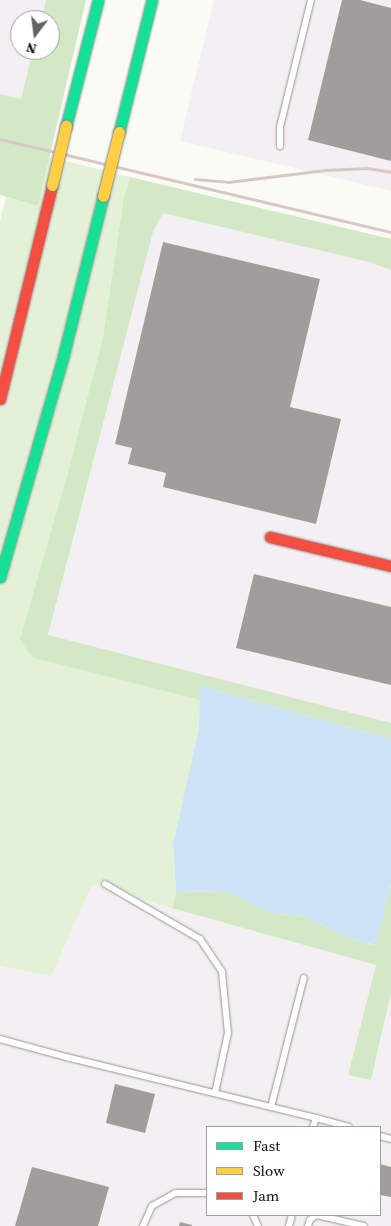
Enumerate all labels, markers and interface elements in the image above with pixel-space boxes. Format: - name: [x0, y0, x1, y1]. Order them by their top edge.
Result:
- north arrow: [10, 10, 60, 60]
- text: N: [24, 38, 39, 60]
- legend: [206, 1126, 381, 1216]
- text: Fast: [253, 1135, 280, 1156]
- text: Slow: [253, 1160, 285, 1181]
- text: Jam: [253, 1185, 279, 1206]

